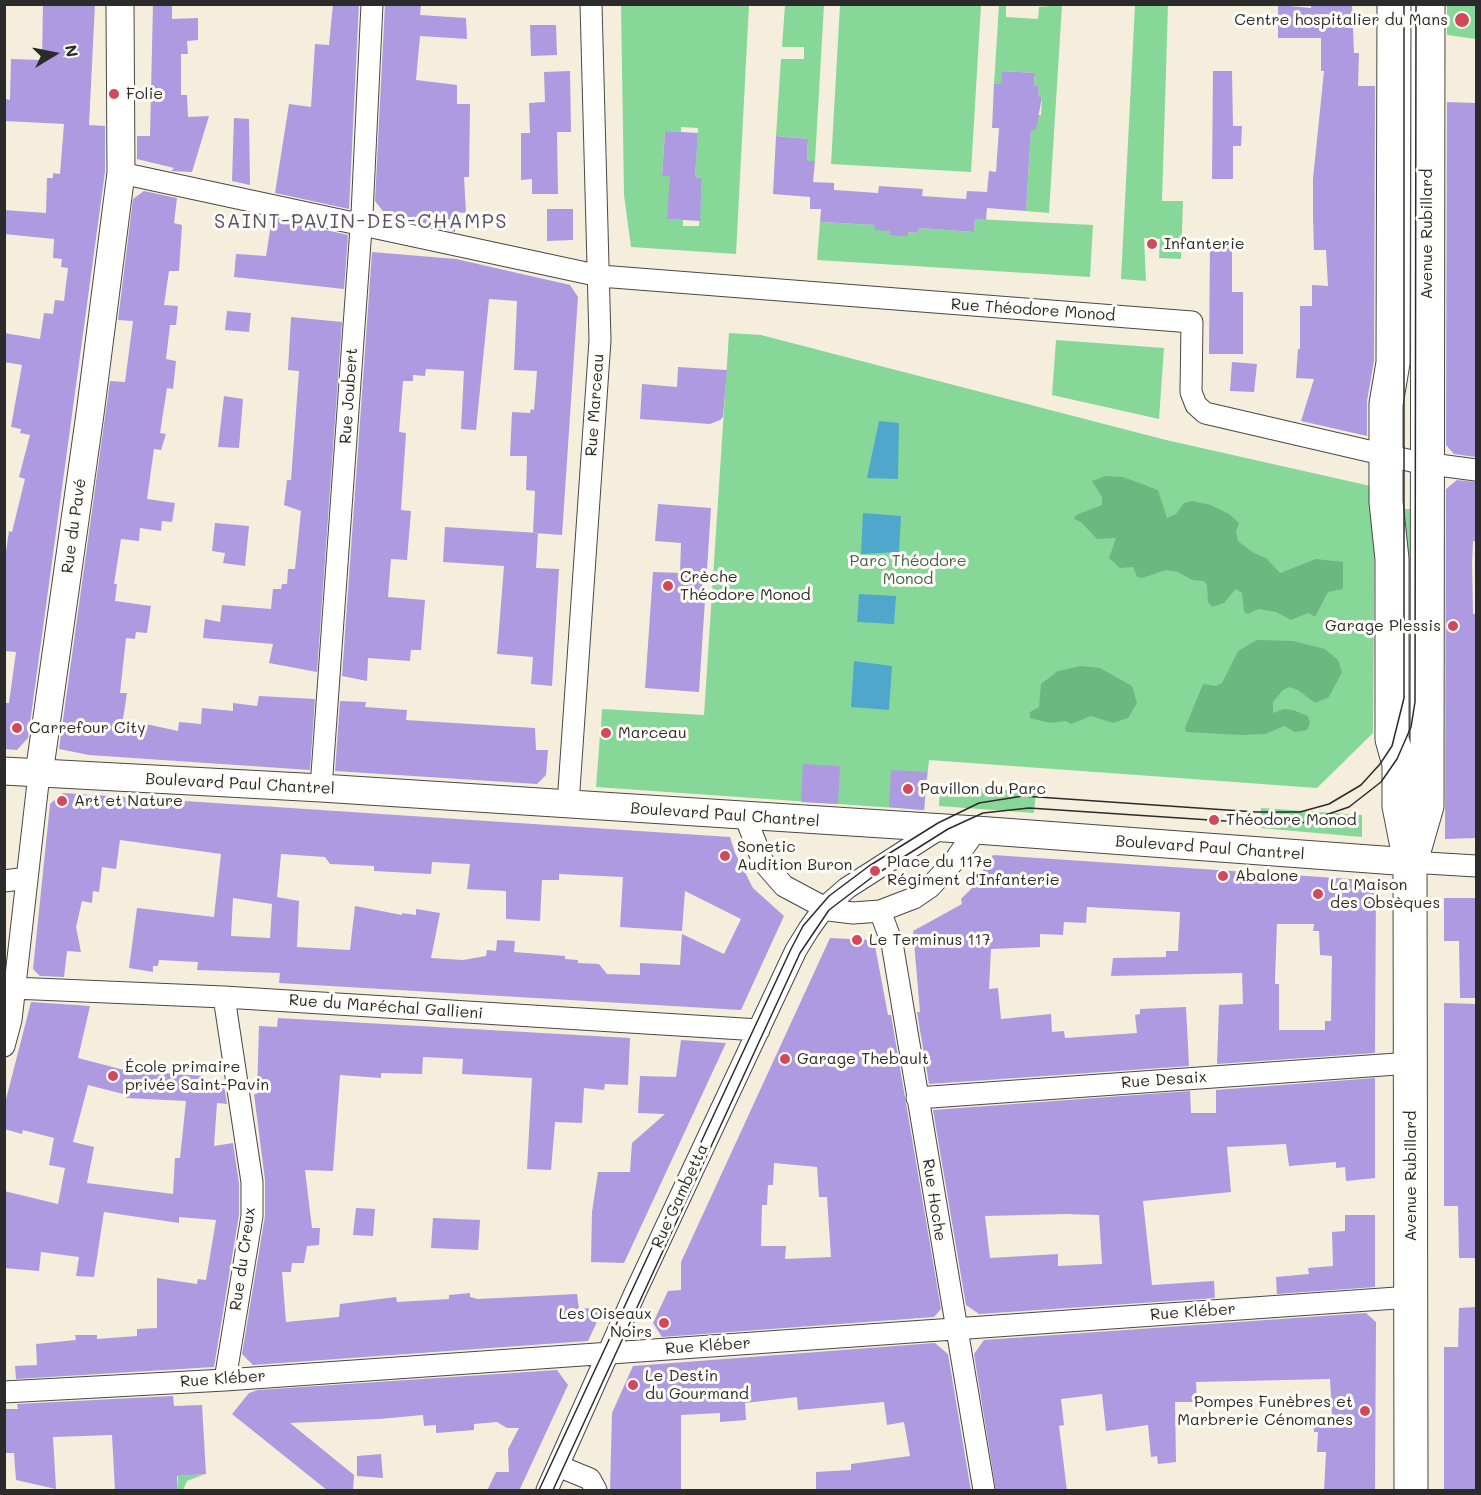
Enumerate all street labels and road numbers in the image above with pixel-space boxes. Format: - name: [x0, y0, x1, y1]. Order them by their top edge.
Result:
- street label: Avenue Rubillard: [1417, 169, 1437, 299]
- street label: Rue Théodore Monod: [950, 295, 1116, 325]
- street label: Rue Joubert: [336, 347, 362, 445]
- street label: Rue Marceau: [582, 353, 608, 457]
- street label: Rue du Pavé: [58, 477, 90, 575]
- street label: Boulevard Paul Chantrel: [145, 769, 335, 799]
- street label: Boulevard Paul Chantrel: [630, 799, 820, 831]
- street label: Boulevard Paul Chantrel: [1115, 832, 1305, 864]
- street label: Rue du Maréchal Gallieni: [288, 991, 484, 1023]
- street label: Rue Desaix: [1121, 1067, 1207, 1093]
- street label: Avenue Rubillard: [1401, 1111, 1421, 1241]
- street label: Rue Gambetta: [647, 1141, 713, 1251]
- street label: Rue Hoche: [918, 1157, 950, 1243]
- street label: Rue du Creux: [226, 1206, 260, 1312]
- street label: Rue Kléber: [1150, 1299, 1236, 1325]
- street label: Rue Kléber: [665, 1333, 751, 1359]
- street label: Rue Kléber: [180, 1366, 266, 1392]

